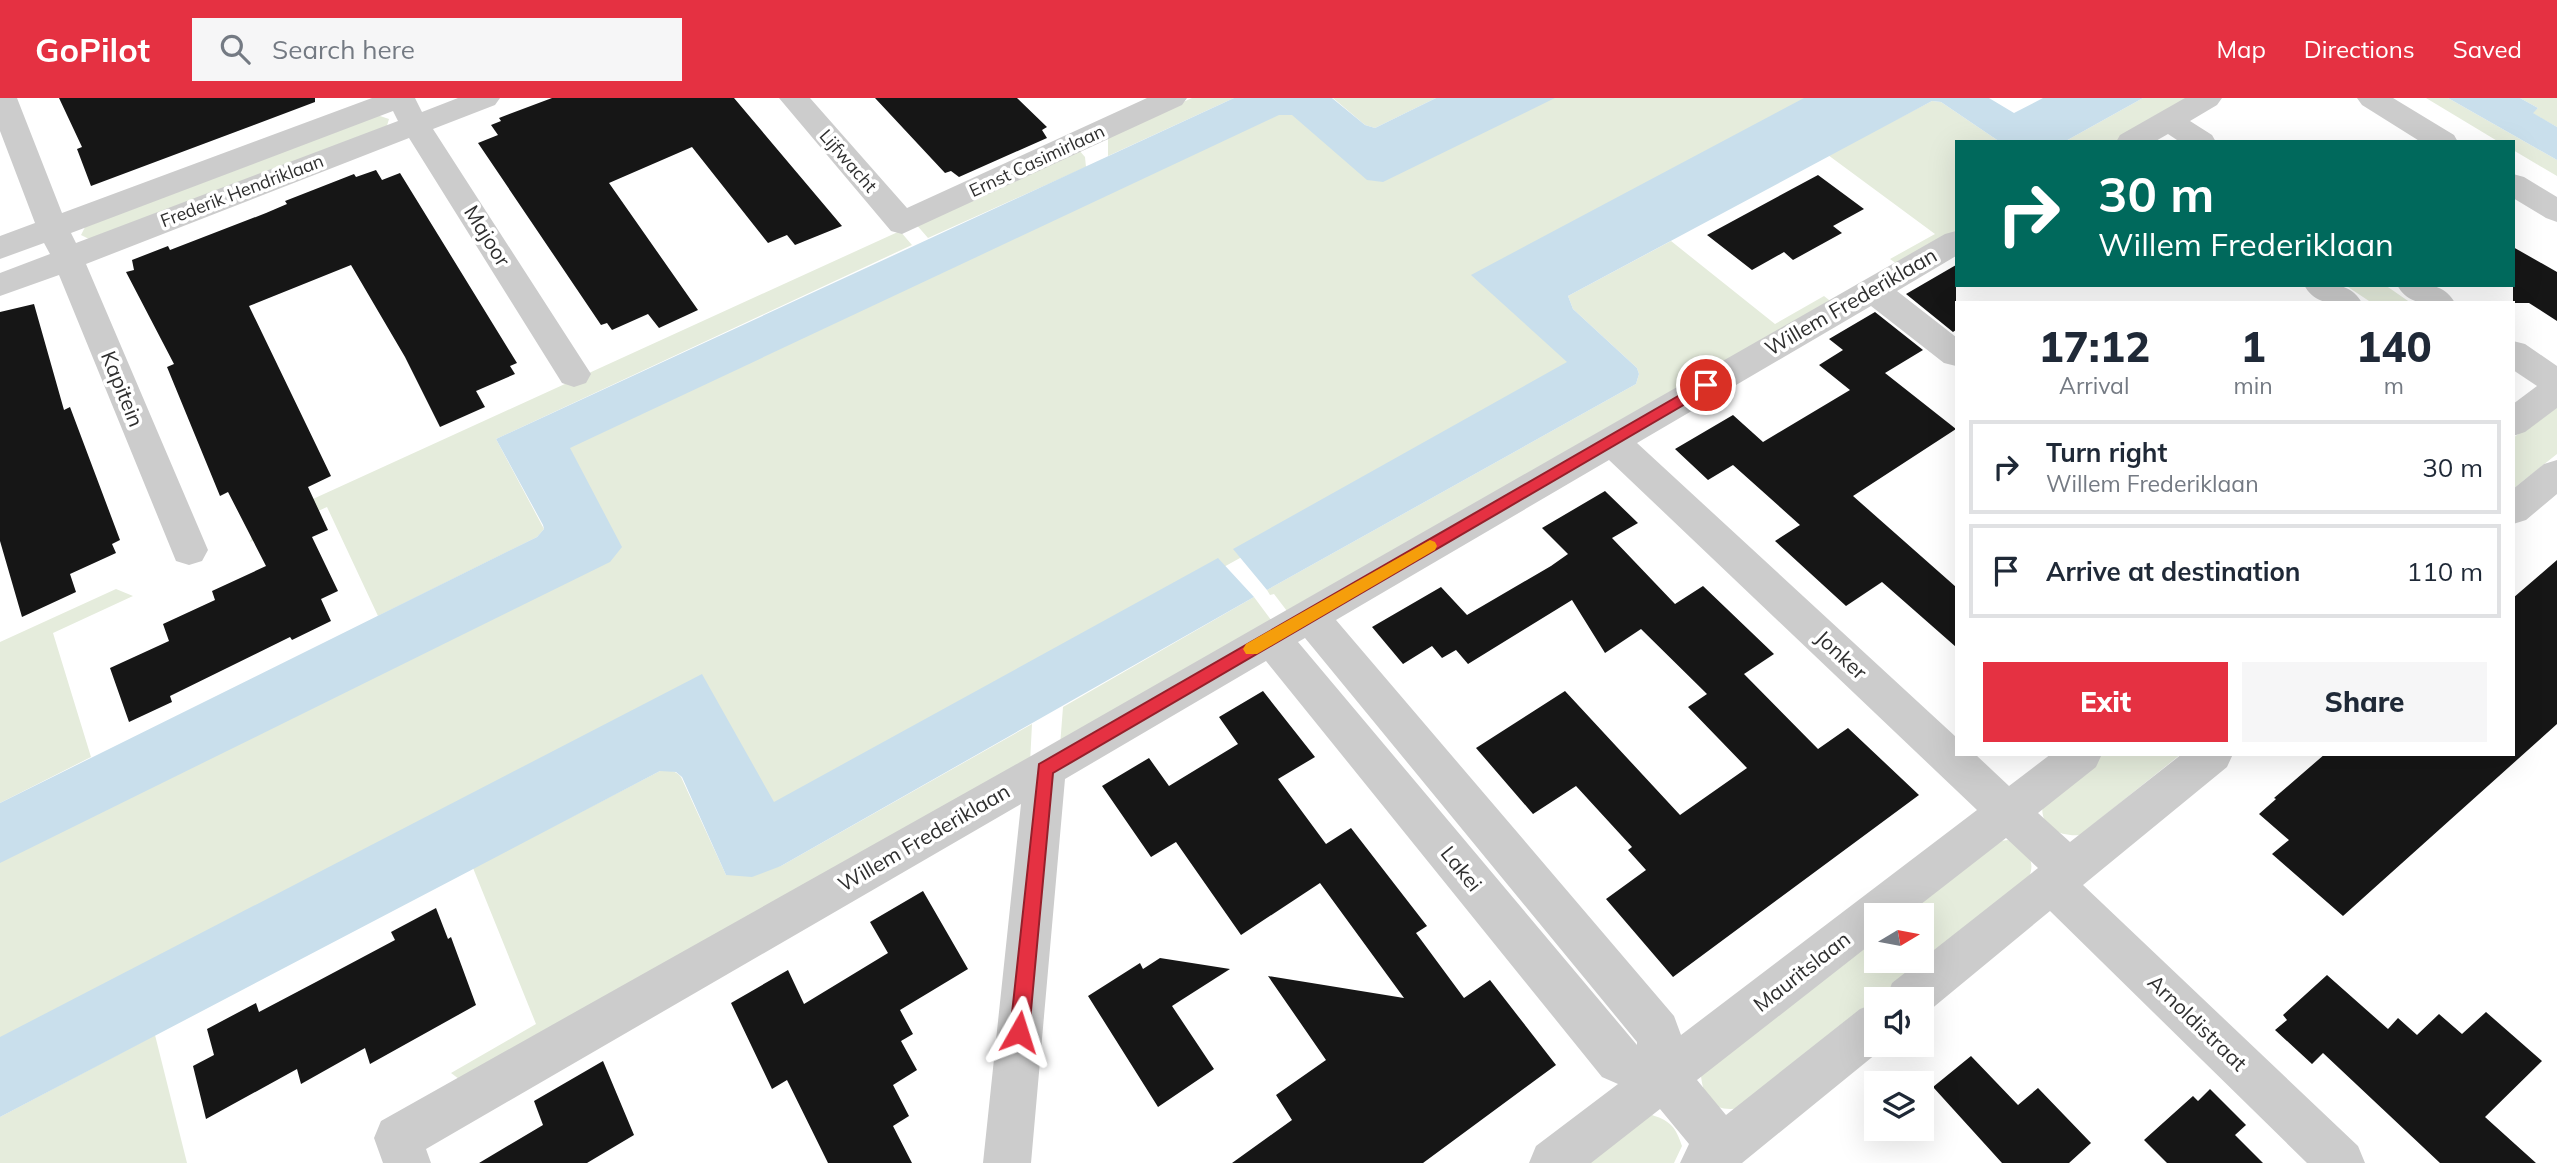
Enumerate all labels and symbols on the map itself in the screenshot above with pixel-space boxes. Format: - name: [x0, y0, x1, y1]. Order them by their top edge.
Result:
- street label: Ernst Casimirlaan: [965, 119, 1108, 202]
- street label: Lijfwacht: [815, 124, 882, 197]
- street label: Frederik Hendriklaan: [157, 149, 327, 232]
- street label: Majoor: [459, 200, 517, 271]
- street label: Willem Frederiklaan: [1760, 241, 1941, 361]
- street label: Kapitein: [96, 347, 150, 430]
- pin: [1676, 355, 1736, 415]
- street label: Jonker: [1811, 624, 1873, 685]
- street label: Willem Frederiklaan: [833, 777, 1014, 897]
- street label: Lakei: [1436, 840, 1488, 896]
- north arrow: [1864, 903, 1934, 973]
- street label: Mauritslaan: [1748, 925, 1855, 1017]
- street label: Arnoldistraat: [2143, 969, 2253, 1076]
- position arrow: [982, 995, 1056, 1069]

